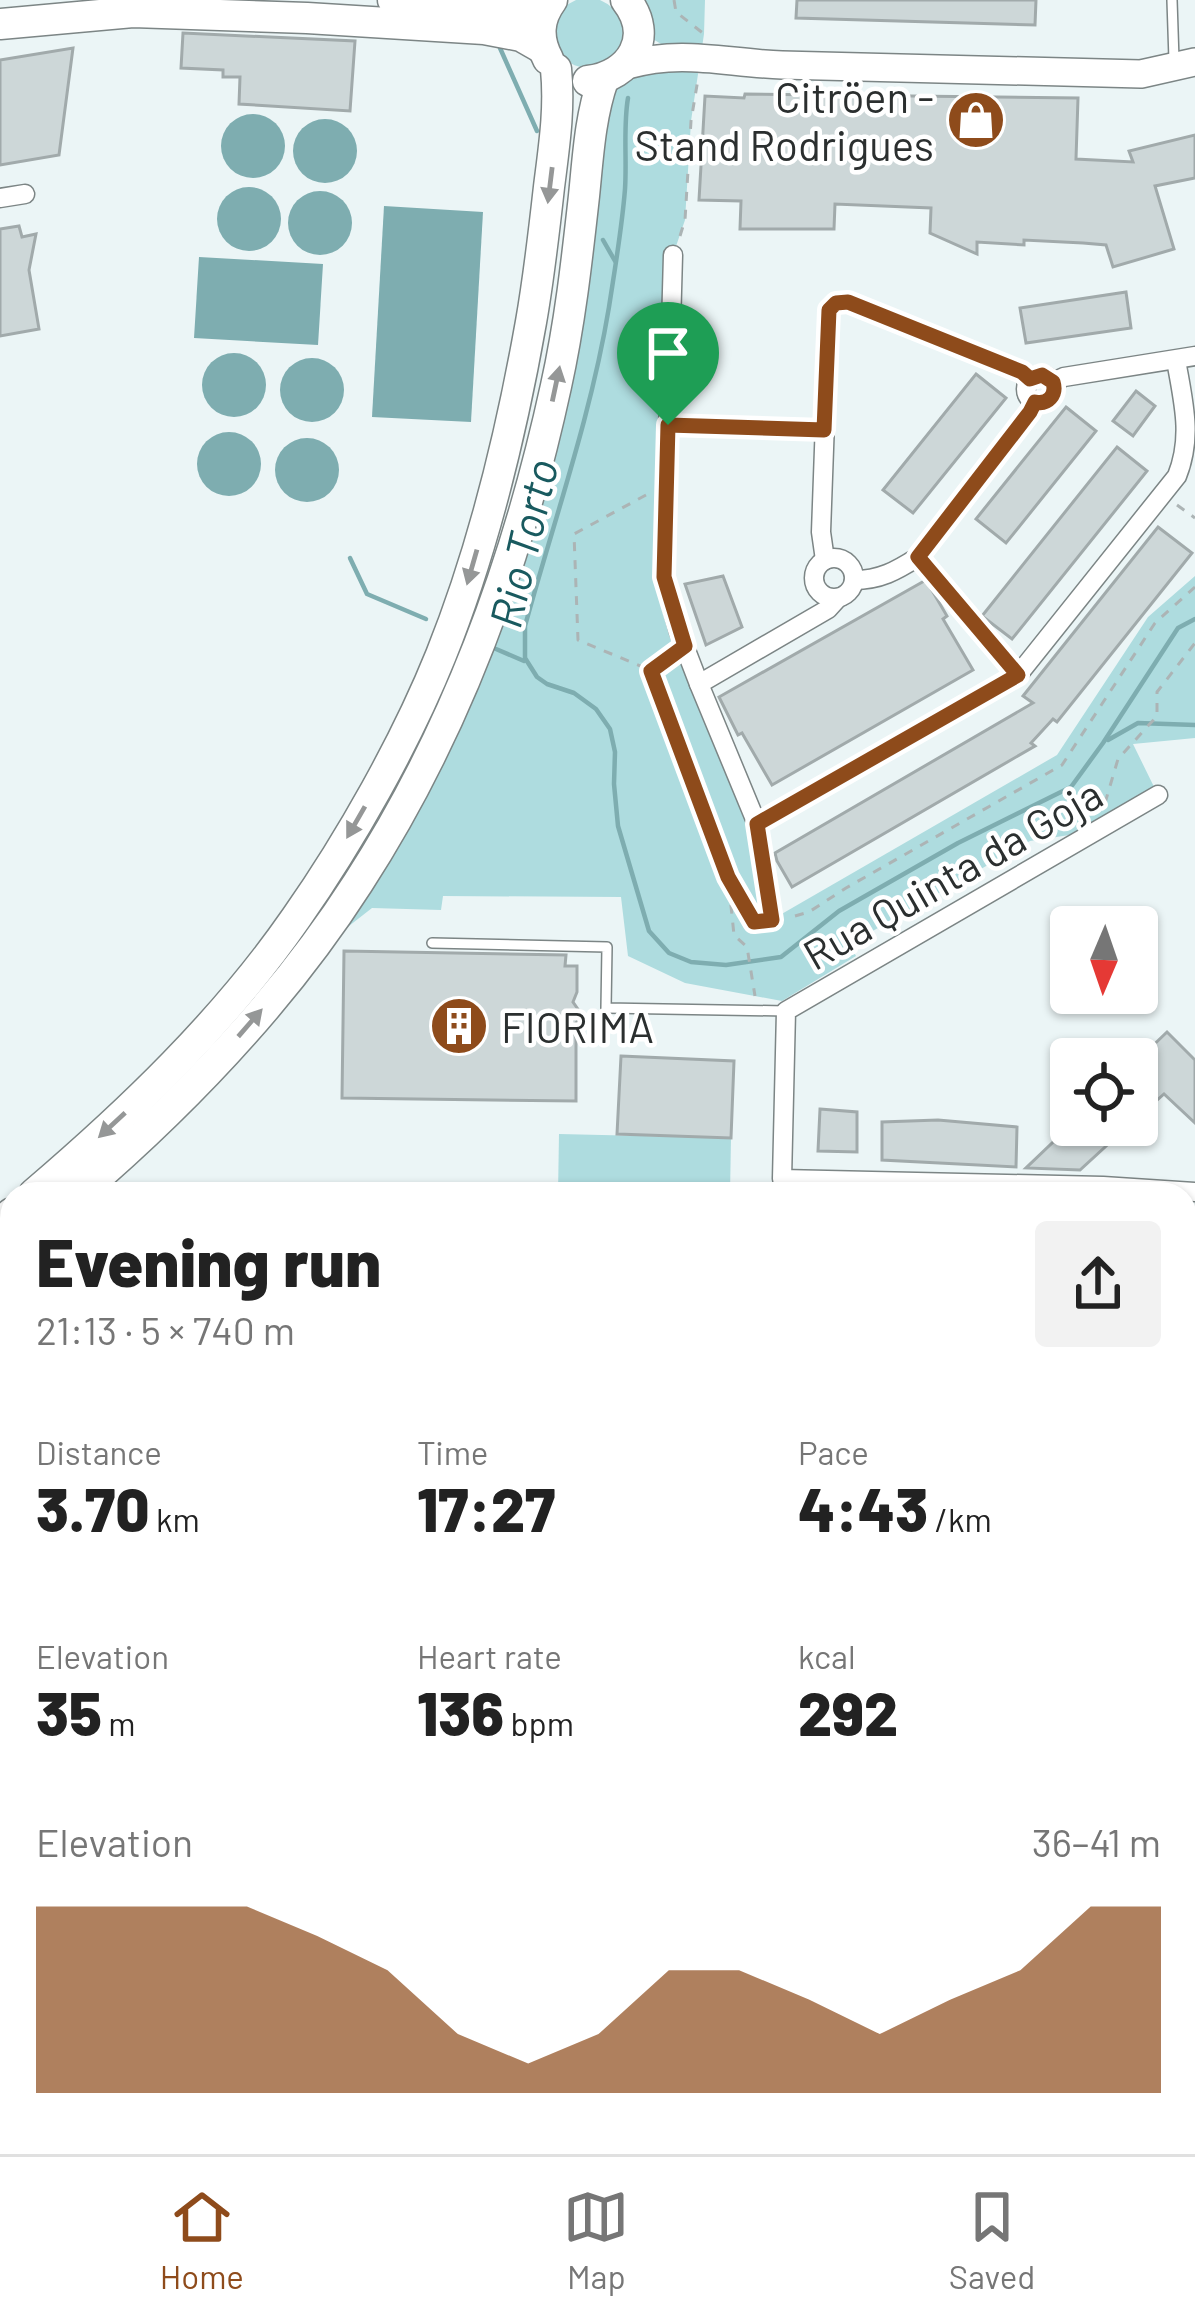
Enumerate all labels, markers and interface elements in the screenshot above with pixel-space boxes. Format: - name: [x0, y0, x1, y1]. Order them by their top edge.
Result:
- place label: Citröen - Stand Rodrigues: [634, 71, 934, 170]
- shop icon: Citröen - Stand Rodrigues: [945, 89, 1007, 151]
- one-way arrow: [540, 167, 559, 204]
- pin: [617, 302, 719, 425]
- icon: arrive: [635, 320, 701, 386]
- one-way arrow: [547, 365, 566, 403]
- water label: Rio Torto: [476, 453, 568, 633]
- one-way arrow: [462, 549, 480, 586]
- street label: Rua Quinta da Goja: [794, 767, 1111, 980]
- one-way arrow: [346, 806, 367, 839]
- north arrow: [1050, 906, 1158, 1014]
- map controls: [1050, 906, 1158, 1146]
- building icon: FIORIMA: [428, 995, 490, 1057]
- place label: FIORIMA: [501, 1001, 654, 1051]
- one-way arrow: [237, 1008, 263, 1038]
- button: locate: [1050, 1038, 1158, 1146]
- one-way arrow: [98, 1111, 127, 1138]
- text: Evening run: [36, 1221, 381, 1300]
- button: share: [1035, 1221, 1161, 1347]
- text: 21:13 · 5 × 740 m: [36, 1306, 295, 1353]
- text: Distance: [36, 1432, 162, 1472]
- text: Time: [417, 1432, 488, 1472]
- text: Pace: [798, 1432, 869, 1472]
- text: 3.70: [36, 1472, 149, 1544]
- text: 17:27: [417, 1472, 555, 1544]
- text: 4:43: [798, 1472, 928, 1544]
- text: km: [149, 1499, 200, 1539]
- text: /km: [928, 1499, 992, 1539]
- text: Elevation: [36, 1636, 169, 1676]
- text: Heart rate: [417, 1636, 562, 1676]
- text: kcal: [798, 1636, 856, 1676]
- text: 35: [36, 1676, 102, 1748]
- text: 136: [417, 1676, 504, 1748]
- text: 292: [798, 1676, 898, 1748]
- text: m: [102, 1703, 136, 1743]
- text: bpm: [504, 1703, 574, 1743]
- text: Elevation: [36, 1818, 193, 1865]
- text: 36–41 m: [1032, 1818, 1161, 1865]
- tab: Home: [160, 2184, 244, 2296]
- tab: Map: [563, 2184, 629, 2296]
- tab: Saved: [949, 2184, 1035, 2296]

